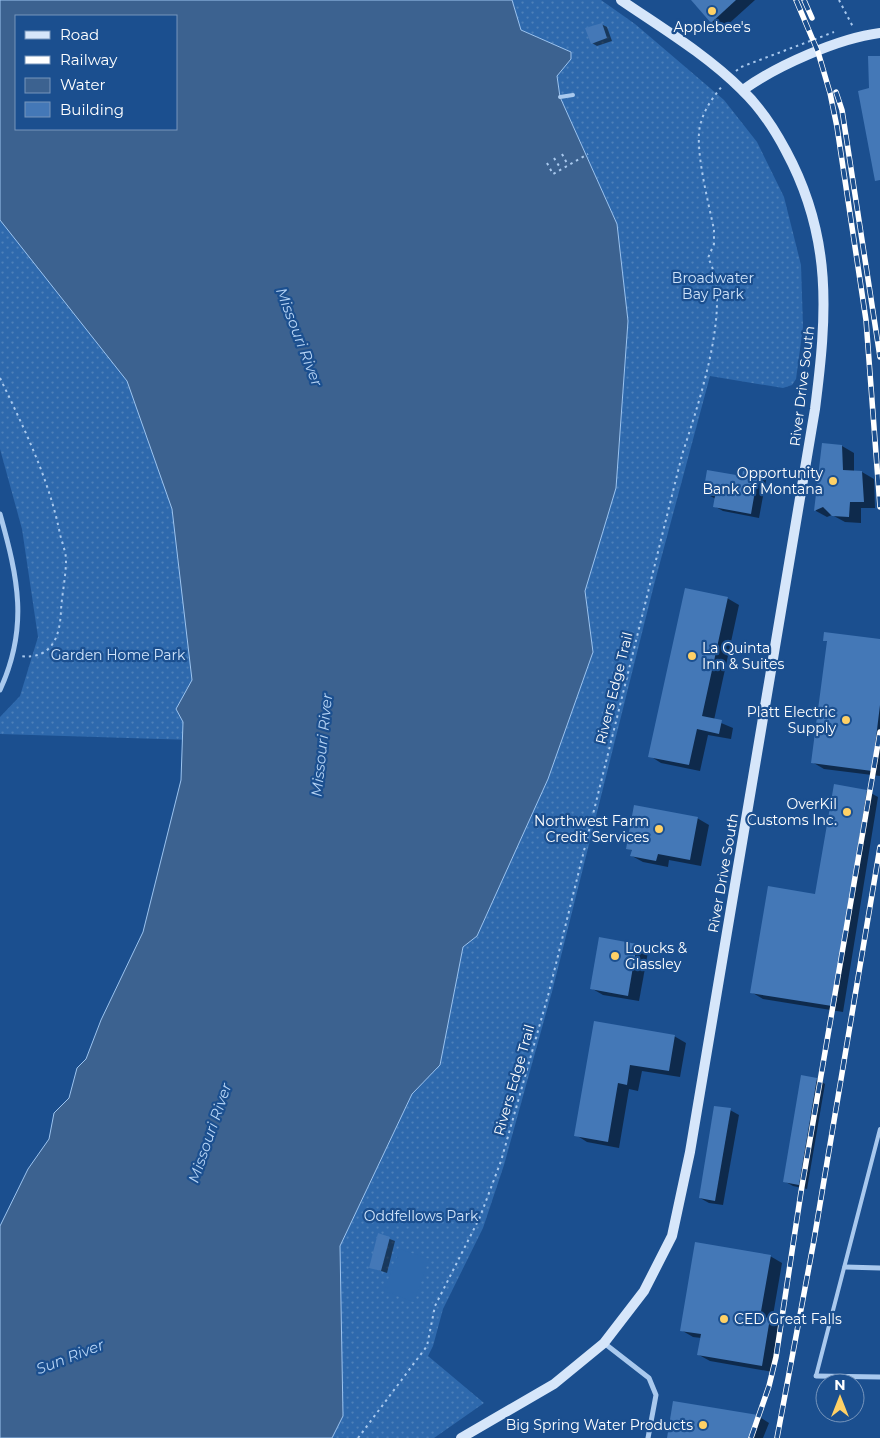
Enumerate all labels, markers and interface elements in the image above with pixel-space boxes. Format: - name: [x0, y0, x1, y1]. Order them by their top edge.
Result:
- marker: Applebee's: [706, 5, 718, 17]
- legend: [15, 15, 178, 130]
- place label: Applebee's: [674, 18, 751, 36]
- text: Road: [60, 25, 99, 44]
- text: Railway: [60, 50, 118, 69]
- text: Water: [60, 75, 106, 94]
- text: Building: [60, 100, 124, 119]
- park label: Broadwater Bay Park: [672, 269, 755, 303]
- water label: Missouri River: [272, 285, 327, 390]
- street label: River Drive South: [786, 325, 818, 447]
- place label: Opportunity Bank of Montana: [702, 464, 823, 498]
- marker: Opportunity Bank of Montana: [827, 475, 839, 487]
- street label: Rivers Edge Trail: [591, 630, 637, 746]
- place label: La Quinta Inn & Suites: [702, 639, 784, 673]
- park label: Garden Home Park: [51, 646, 186, 664]
- marker: La Quinta Inn & Suites: [686, 650, 698, 662]
- water label: Missouri River: [307, 691, 336, 798]
- place label: Platt Electric Supply: [747, 703, 836, 737]
- marker: Platt Electric Supply: [840, 714, 852, 726]
- place label: OverKil Customs Inc.: [747, 795, 837, 829]
- marker: OverKil Customs Inc.: [841, 806, 853, 818]
- place label: Northwest Farm Credit Services: [534, 812, 649, 846]
- street label: River Drive South: [704, 812, 742, 934]
- marker: Northwest Farm Credit Services: [653, 823, 665, 835]
- place label: Loucks & Glassley: [625, 939, 688, 973]
- marker: Loucks & Glassley: [609, 950, 621, 962]
- street label: Rivers Edge Trail: [490, 1022, 538, 1138]
- water label: Missouri River: [184, 1080, 236, 1185]
- park label: Oddfellows Park: [364, 1207, 479, 1225]
- place label: CED Great Falls: [734, 1310, 842, 1328]
- marker: CED Great Falls: [718, 1313, 730, 1325]
- water label: Sun River: [33, 1335, 107, 1378]
- north arrow: [815, 1373, 865, 1423]
- text: N: [834, 1376, 846, 1394]
- place label: Big Spring Water Products: [506, 1416, 693, 1434]
- marker: Big Spring Water Products: [697, 1419, 709, 1431]

